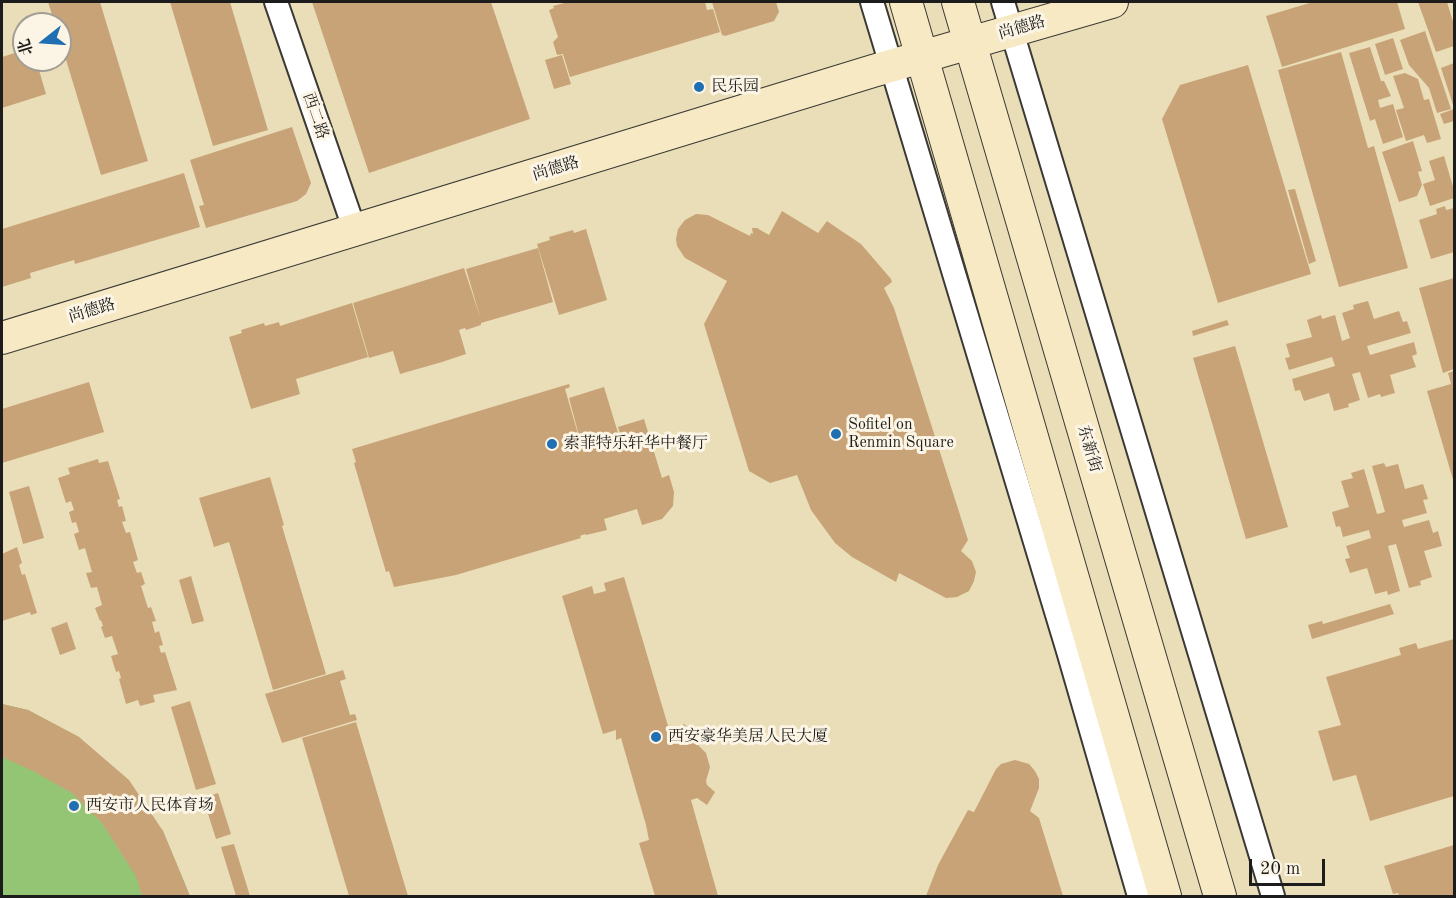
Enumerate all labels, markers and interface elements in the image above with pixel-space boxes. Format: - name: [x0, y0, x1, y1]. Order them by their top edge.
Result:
- north arrow: [12, 12, 72, 72]
- street label: 尚德路: [996, 12, 1048, 44]
- text: 北: [17, 37, 37, 57]
- place label: 民乐园: [711, 77, 759, 97]
- marker: 民乐园: [692, 80, 706, 94]
- street label: 西二路: [298, 90, 332, 142]
- street label: 尚德路: [530, 153, 582, 185]
- street label: 尚德路: [66, 295, 118, 327]
- place label: Sofitel on Renmin Square: [848, 415, 954, 453]
- street label: 东新街: [1073, 423, 1105, 475]
- marker: Sofitel on Renmin Square: [829, 427, 843, 441]
- place label: 索菲特乐轩华中餐厅: [564, 434, 708, 454]
- marker: 索菲特乐轩华中餐厅: [545, 437, 559, 451]
- place label: 西安豪华美居人民大厦: [668, 727, 828, 747]
- marker: 西安豪华美居人民大厦: [649, 730, 663, 744]
- place label: 西安市人民体育场: [86, 796, 214, 816]
- marker: 西安市人民体育场: [67, 799, 81, 813]
- scale bar: [1252, 847, 1328, 885]
- text: 20 m: [1260, 860, 1300, 878]

